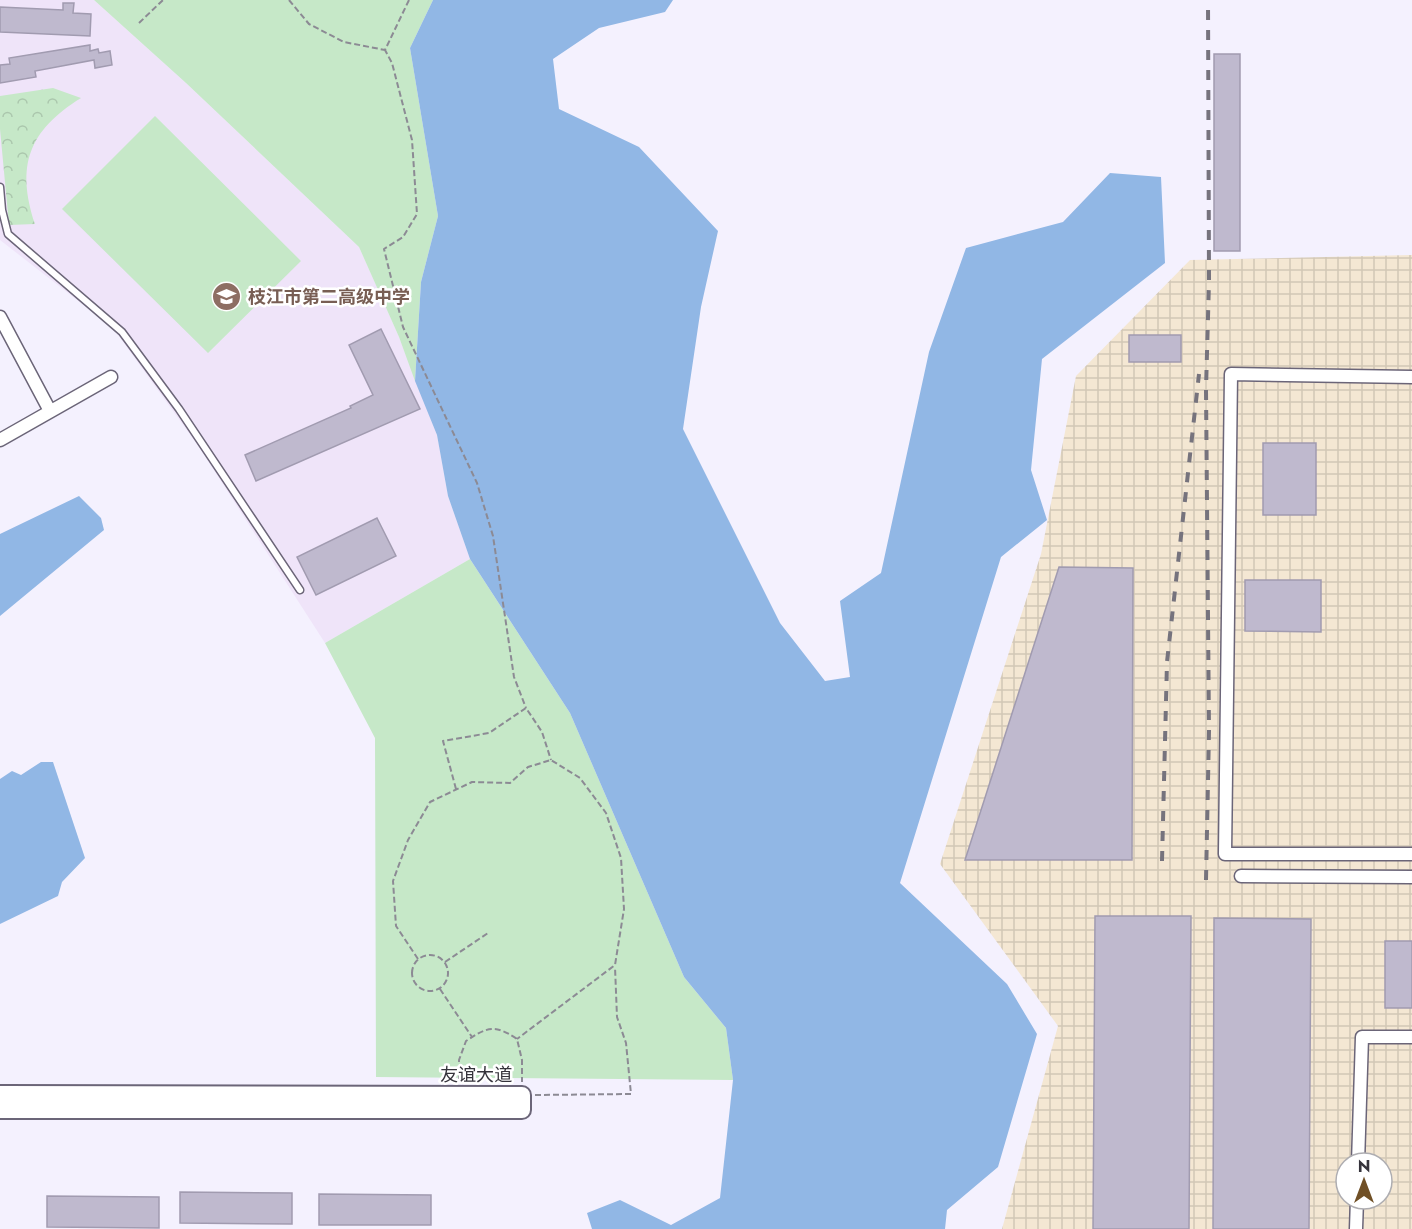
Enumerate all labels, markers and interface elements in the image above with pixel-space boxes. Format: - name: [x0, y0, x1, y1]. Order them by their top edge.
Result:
- school or university icon: 枝江市第二高级中学: [211, 281, 243, 313]
- place label: 枝江市第二高级中学: [248, 284, 410, 310]
- street label: 友谊大道: [440, 1062, 512, 1088]
- north arrow: [1334, 1151, 1394, 1211]
- text: N: [1358, 1155, 1370, 1178]

